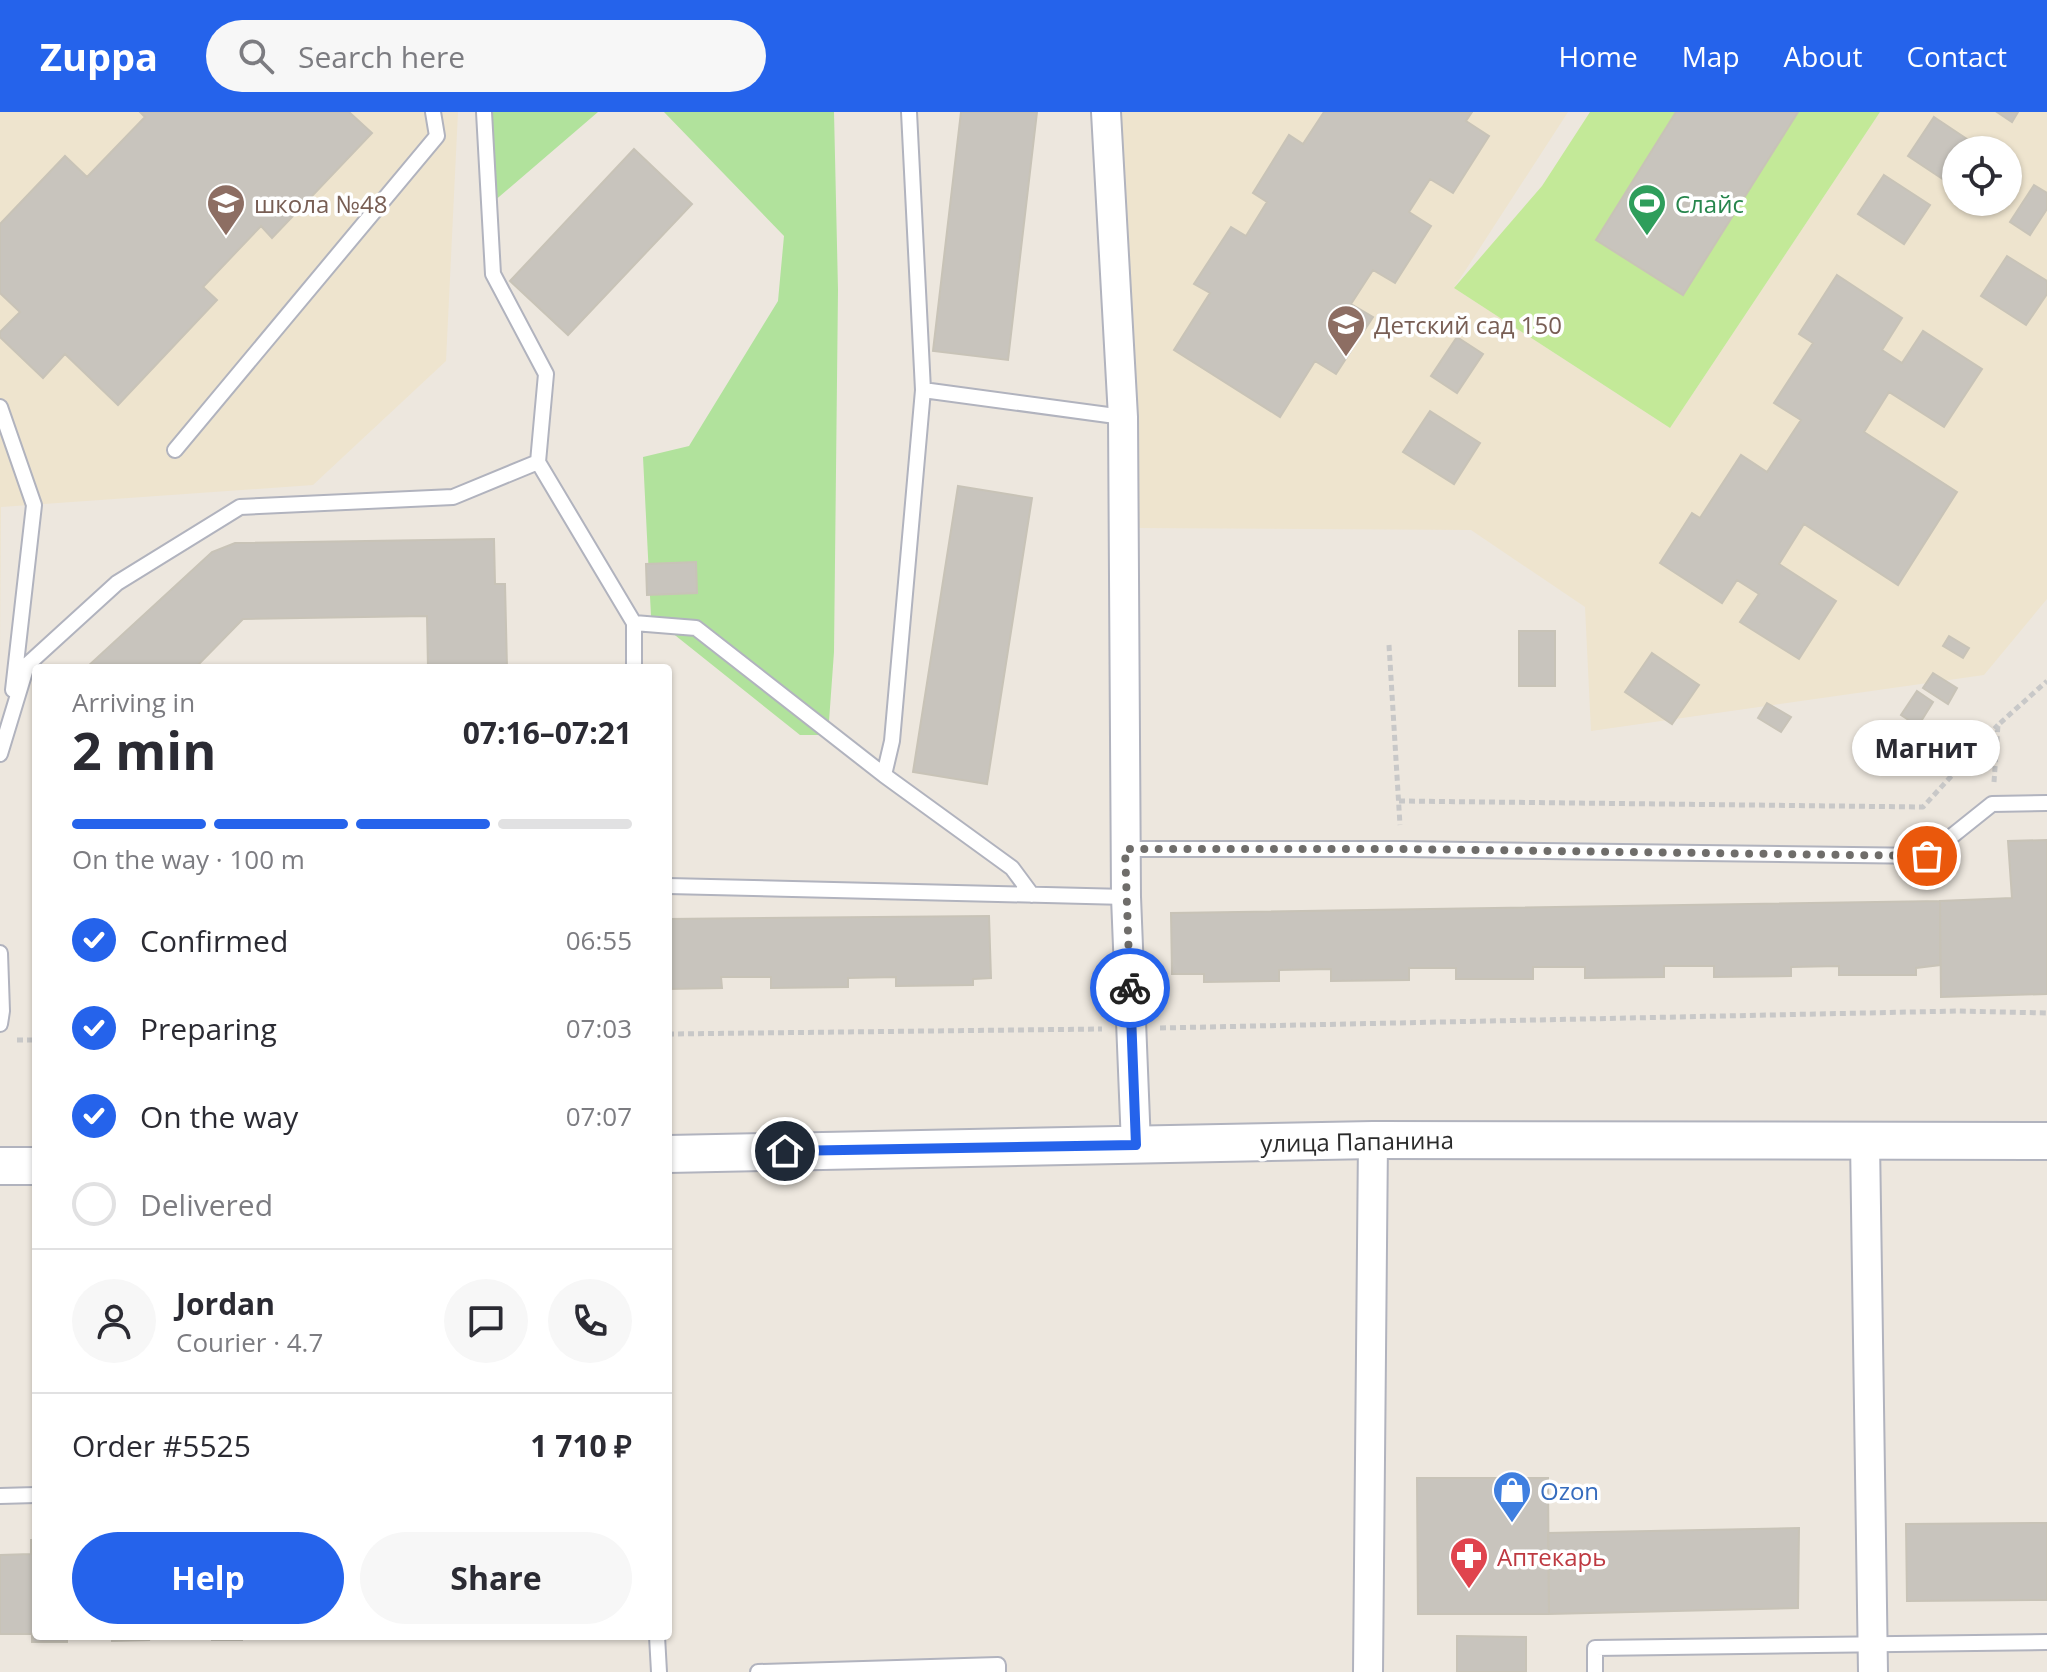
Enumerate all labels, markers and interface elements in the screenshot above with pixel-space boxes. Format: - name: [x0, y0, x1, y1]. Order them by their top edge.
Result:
- search box: [206, 20, 766, 92]
- text: Zuppa: [40, 30, 158, 82]
- icon: search: [234, 34, 278, 78]
- text: Search here: [298, 36, 465, 77]
- text: Home: [1559, 37, 1638, 75]
- text: Map: [1682, 37, 1740, 75]
- text: About: [1784, 37, 1862, 75]
- text: Contact: [1906, 37, 2007, 75]
- map controls: [1942, 136, 2022, 216]
- button: locate: [1942, 136, 2022, 216]
- school or university icon: школа №48: [205, 182, 247, 237]
- sports icon: Слайс: [1626, 182, 1668, 237]
- place label: школа №48: [254, 187, 387, 220]
- place label: Слайс: [1675, 187, 1744, 220]
- school or university icon: Детский сад 150: [1325, 303, 1367, 358]
- place label: Детский сад 150: [1374, 308, 1562, 341]
- text: Arriving in: [72, 684, 195, 720]
- text: 07:16–07:21: [463, 712, 632, 753]
- text: 2 min: [72, 714, 216, 785]
- callout: Магнит: [1853, 720, 2001, 776]
- text: Магнит: [1875, 730, 1977, 766]
- pin: [1893, 822, 1961, 890]
- icon: bag: [1905, 834, 1949, 878]
- text: On the way · 100 m: [72, 841, 305, 877]
- icon: check: [72, 918, 116, 962]
- text: Confirmed: [140, 920, 288, 961]
- text: 06:55: [566, 922, 632, 958]
- courier: [1090, 948, 1170, 1028]
- icon: bike: [1108, 966, 1152, 1010]
- icon: check: [72, 1006, 116, 1050]
- text: Preparing: [140, 1008, 277, 1049]
- text: 07:03: [566, 1010, 632, 1046]
- icon: check: [72, 1094, 116, 1138]
- text: On the way: [140, 1096, 298, 1137]
- text: 07:07: [566, 1098, 632, 1134]
- pin: [751, 1117, 819, 1185]
- street label: улица Папанина: [1260, 1123, 1454, 1159]
- icon: home: [763, 1129, 807, 1173]
- text: Delivered: [140, 1184, 273, 1225]
- button: person: [72, 1279, 156, 1363]
- button: chat: [444, 1279, 528, 1363]
- button: phone: [548, 1279, 632, 1363]
- text: Jordan: [176, 1283, 275, 1324]
- text: Courier · 4.7: [176, 1324, 323, 1360]
- text: Order #5525: [72, 1425, 251, 1466]
- text: 1 710 ₽: [530, 1425, 632, 1466]
- shop icon: Ozon: [1491, 1469, 1533, 1524]
- place label: Ozon: [1540, 1474, 1599, 1507]
- button: Help: [72, 1532, 344, 1624]
- button: Share: [360, 1532, 632, 1624]
- pharmacy icon: Аптекарь: [1448, 1535, 1490, 1590]
- place label: Аптекарь: [1497, 1540, 1606, 1573]

